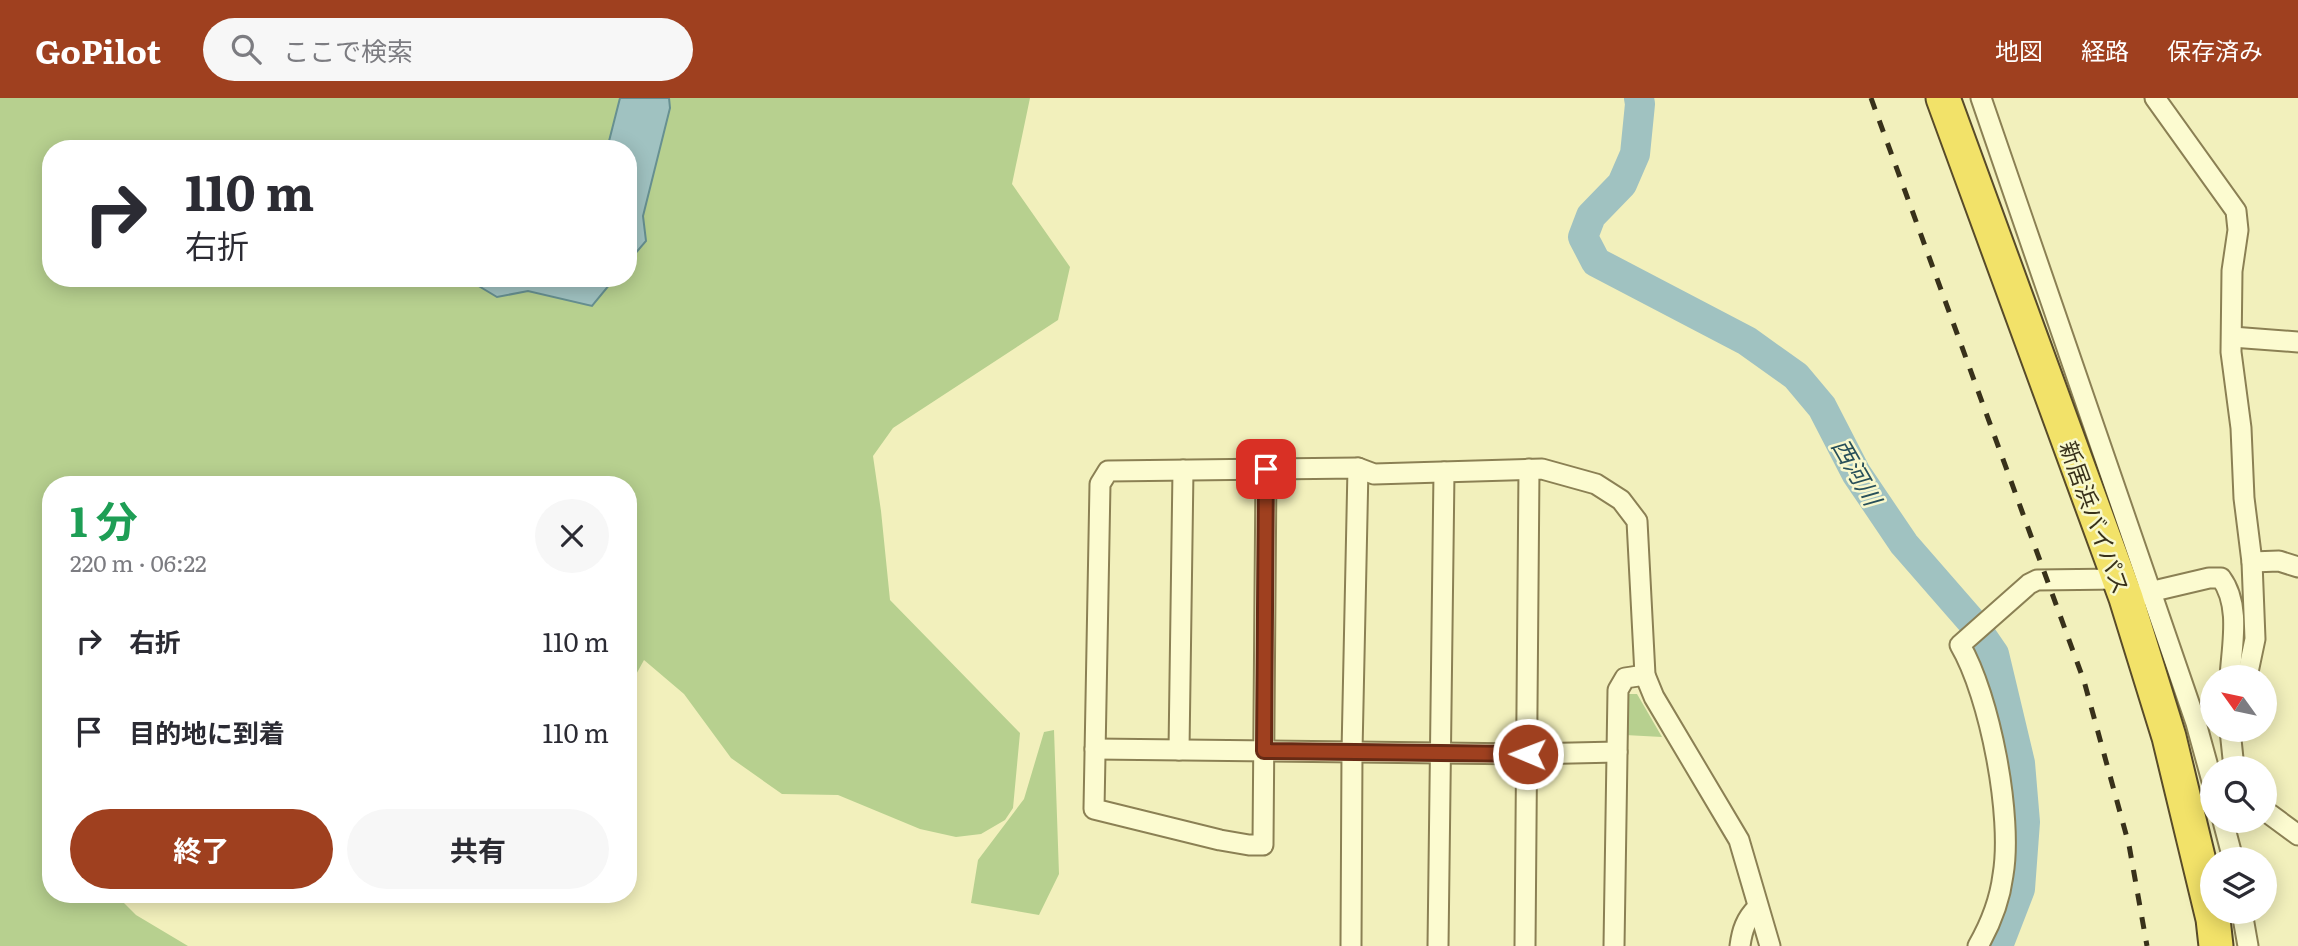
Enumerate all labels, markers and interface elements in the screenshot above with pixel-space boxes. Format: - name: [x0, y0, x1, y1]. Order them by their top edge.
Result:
- search box: [203, 18, 693, 81]
- text: GoPilot: [35, 25, 161, 74]
- icon: search: [227, 30, 265, 68]
- text: ここで検索: [283, 30, 413, 69]
- text: 地図: [1995, 32, 2043, 67]
- text: 経路: [2081, 32, 2129, 67]
- text: 保存済み: [2167, 32, 2263, 67]
- text: 110 m: [185, 153, 314, 226]
- icon: right: [70, 168, 161, 259]
- text: 右折: [185, 220, 249, 268]
- water label: 西河川: [1825, 431, 1893, 514]
- street label: 新居浜バイパス: [2053, 436, 2139, 598]
- pin: [1236, 439, 1296, 499]
- icon: arrive: [1247, 450, 1285, 488]
- text: 1 分: [70, 488, 138, 550]
- button: close: [535, 499, 609, 573]
- text: 220 m · 06:22: [70, 545, 207, 579]
- text: 右折: [129, 621, 181, 660]
- text: 110 m: [542, 621, 609, 660]
- icon: right: [70, 622, 108, 660]
- north arrow: [2200, 665, 2277, 742]
- map controls: [2200, 665, 2277, 924]
- text: 目的地に到着: [129, 712, 285, 751]
- text: 110 m: [542, 712, 609, 751]
- icon: arrive: [70, 713, 108, 751]
- position arrow: [1491, 717, 1565, 791]
- button: search: [2200, 756, 2277, 833]
- button: 終了: [70, 809, 333, 889]
- button: 共有: [347, 809, 609, 889]
- button: layers: [2200, 847, 2277, 924]

